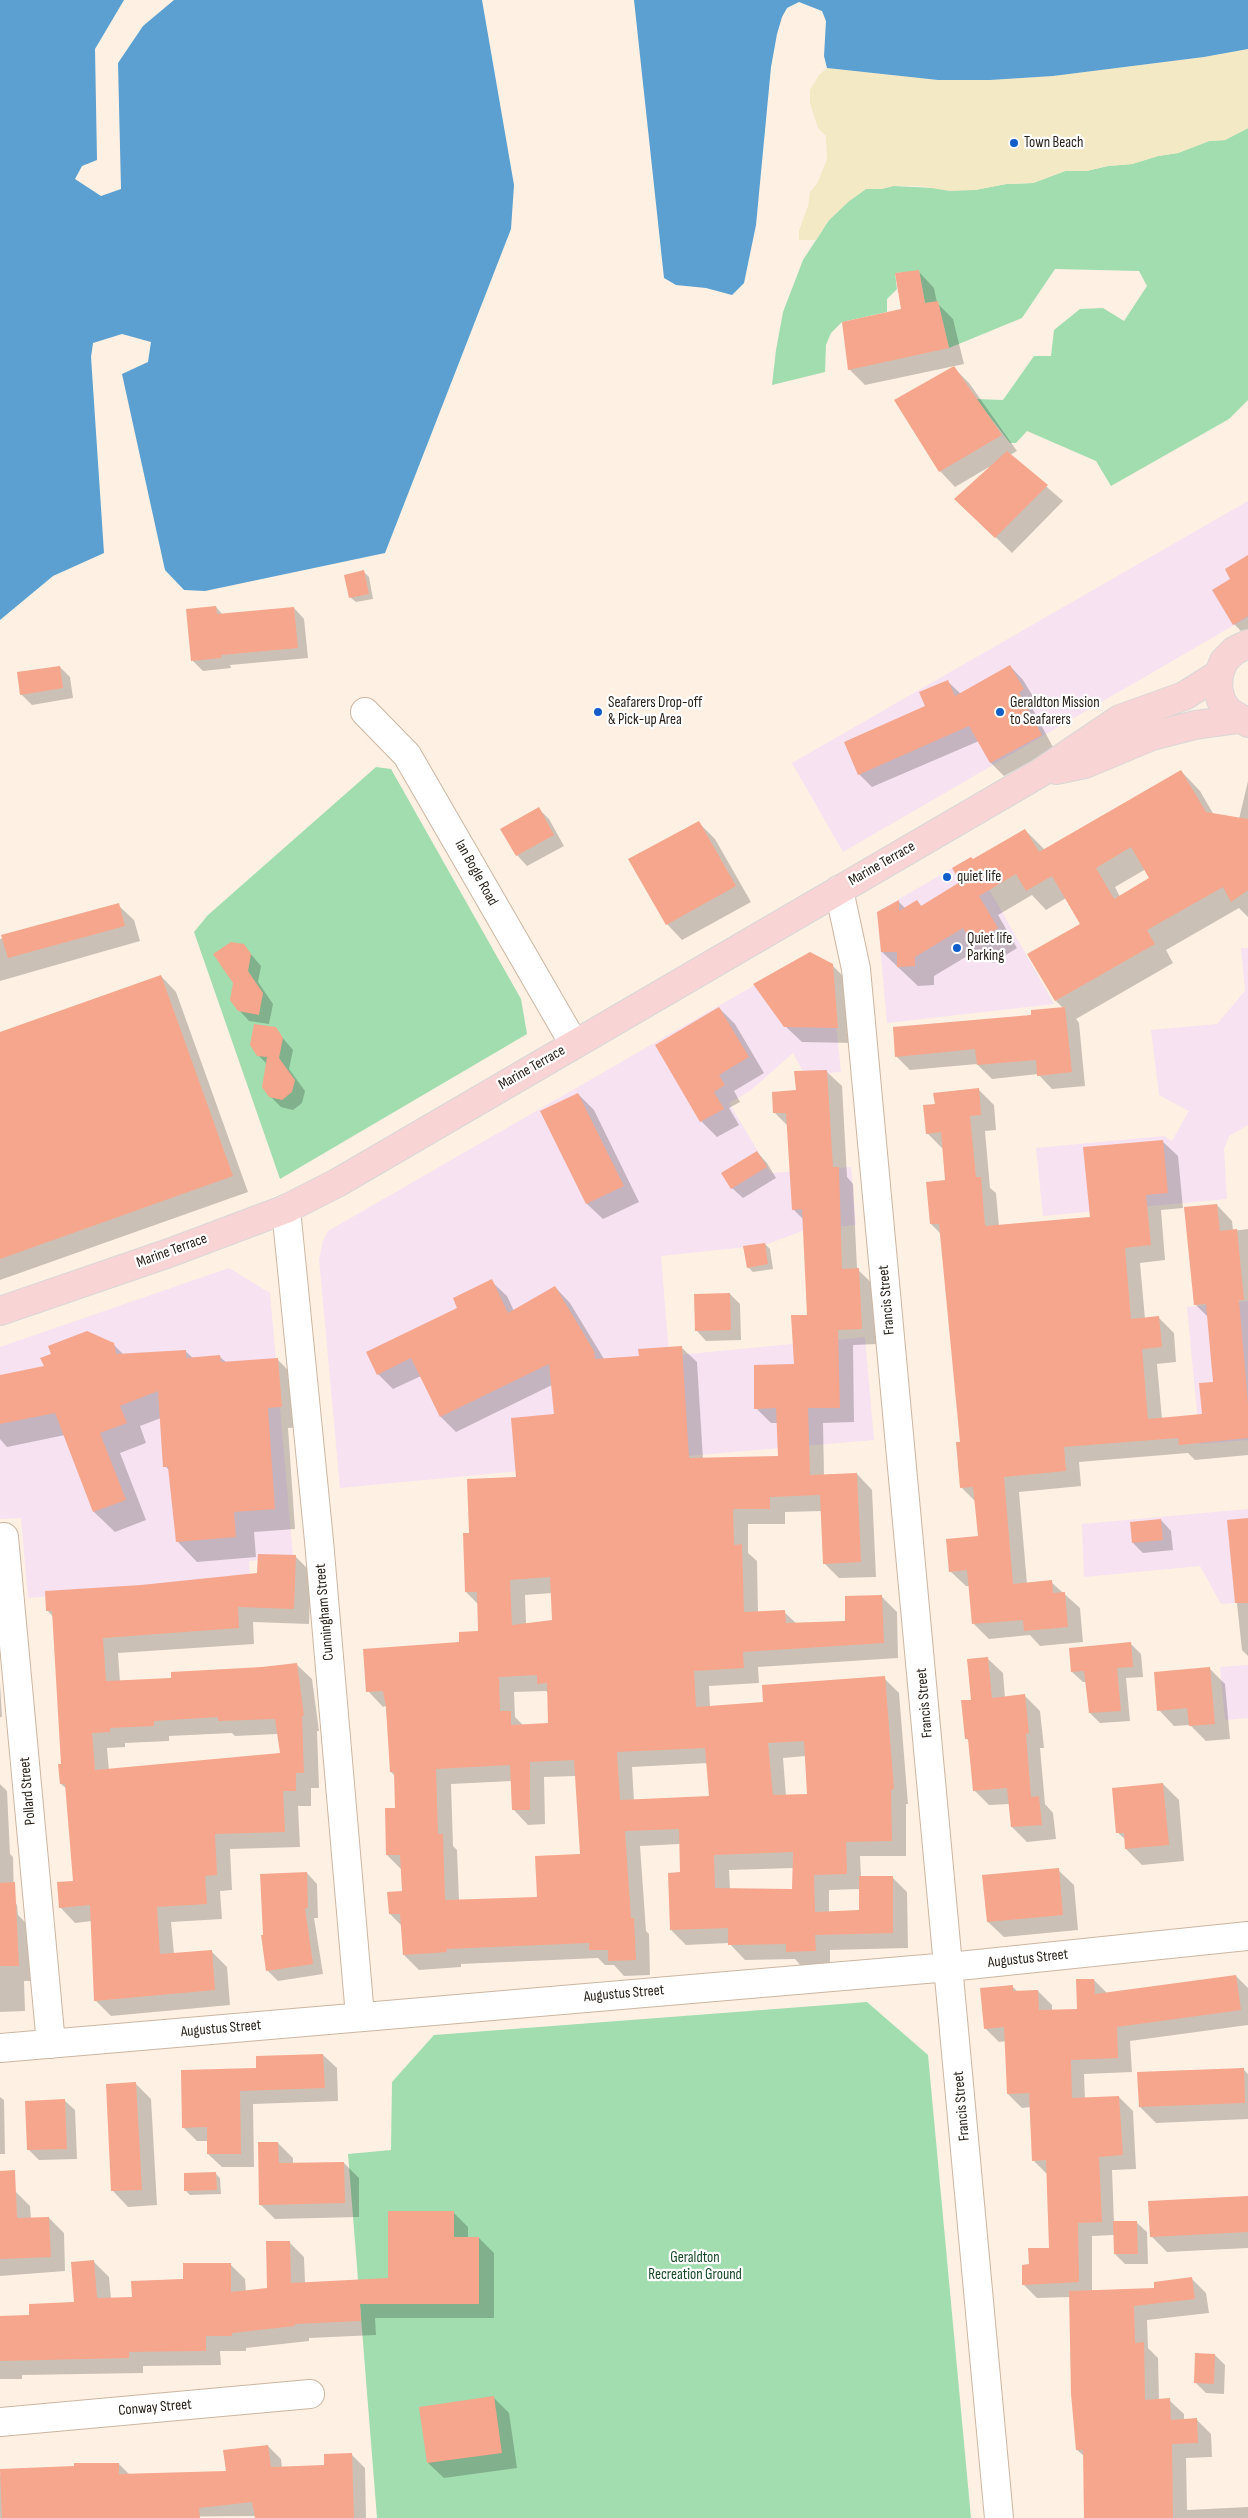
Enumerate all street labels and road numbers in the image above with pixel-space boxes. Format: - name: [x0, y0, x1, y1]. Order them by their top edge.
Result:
- street label: Ian Bogle Road: [451, 837, 501, 909]
- street label: Marine Terrace: [846, 838, 918, 890]
- street label: Marine Terrace: [496, 1042, 568, 1094]
- street label: Marine Terrace: [134, 1230, 210, 1272]
- street label: Francis Street: [875, 1264, 899, 1336]
- street label: Cunningham Street: [312, 1563, 338, 1661]
- street label: Francis Street: [913, 1667, 937, 1739]
- street label: Pollard Street: [16, 1756, 40, 1826]
- street label: Augustus Street: [987, 1946, 1069, 1972]
- street label: Augustus Street: [583, 1982, 665, 2006]
- street label: Augustus Street: [180, 2017, 262, 2041]
- street label: Francis Street: [950, 2070, 974, 2142]
- street label: Conway Street: [118, 2396, 192, 2420]

